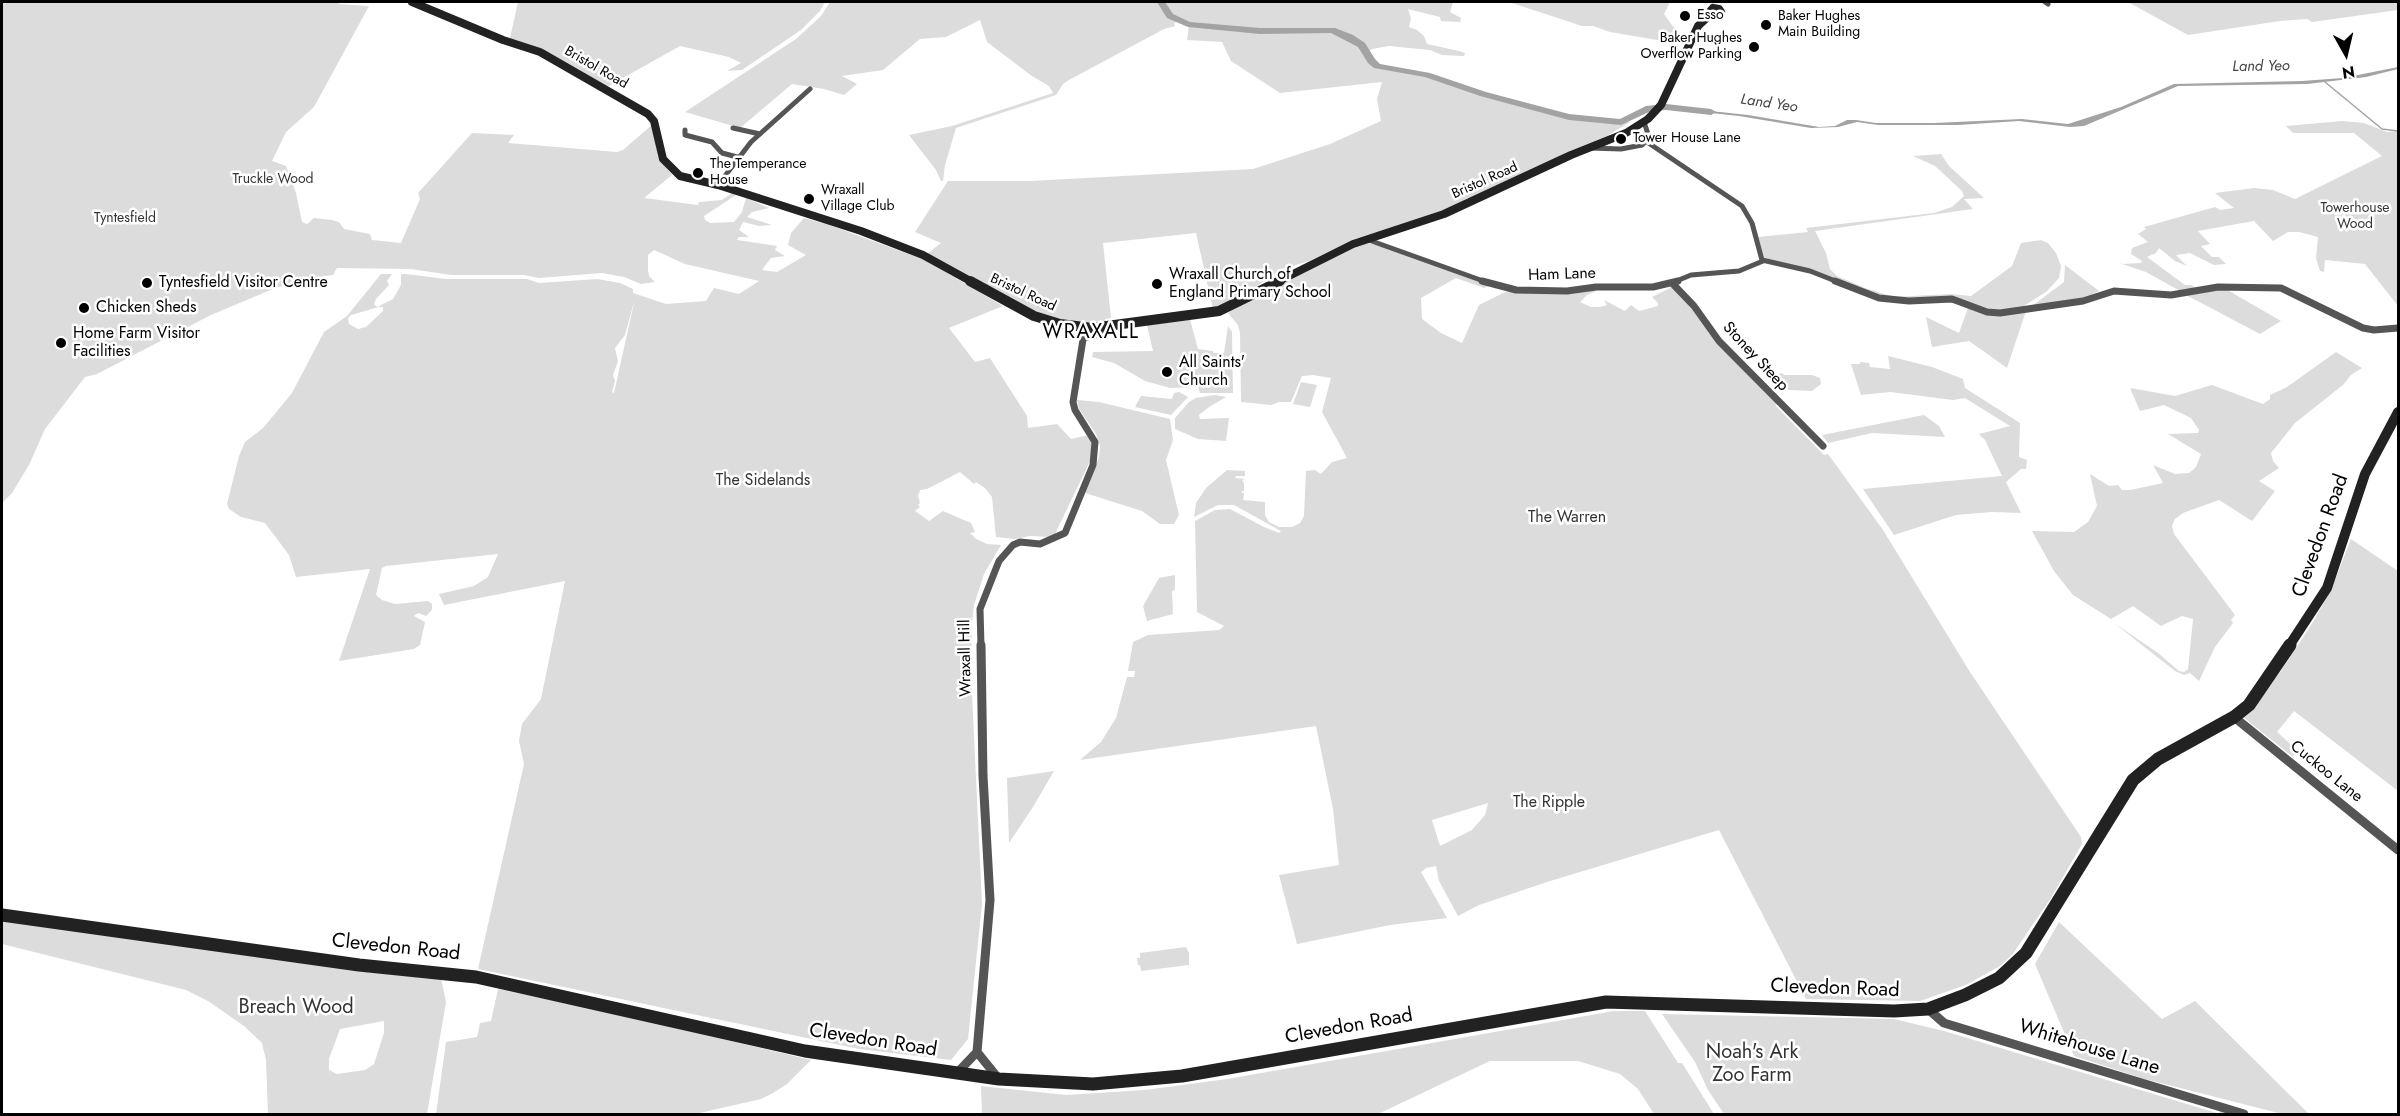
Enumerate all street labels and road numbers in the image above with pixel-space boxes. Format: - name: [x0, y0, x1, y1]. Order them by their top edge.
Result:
- street label: Bristol Road: [561, 43, 631, 93]
- street label: Bristol Road: [1449, 159, 1521, 203]
- street label: Ham Lane: [1528, 264, 1596, 286]
- street label: Bristol Road: [987, 270, 1059, 316]
- street label: Stoney Steep: [1718, 318, 1792, 396]
- street label: Clevedon Road: [2288, 471, 2354, 601]
- street label: Wraxall Hill: [956, 619, 976, 697]
- street label: Cuckoo Lane: [2286, 737, 2366, 807]
- street label: Clevedon Road: [331, 929, 461, 967]
- street label: Clevedon Road: [1770, 975, 1900, 1003]
- street label: Clevedon Road: [1283, 1004, 1415, 1050]
- street label: Whitehouse Lane: [2016, 1015, 2162, 1081]
- street label: Clevedon Road: [807, 1019, 939, 1063]

